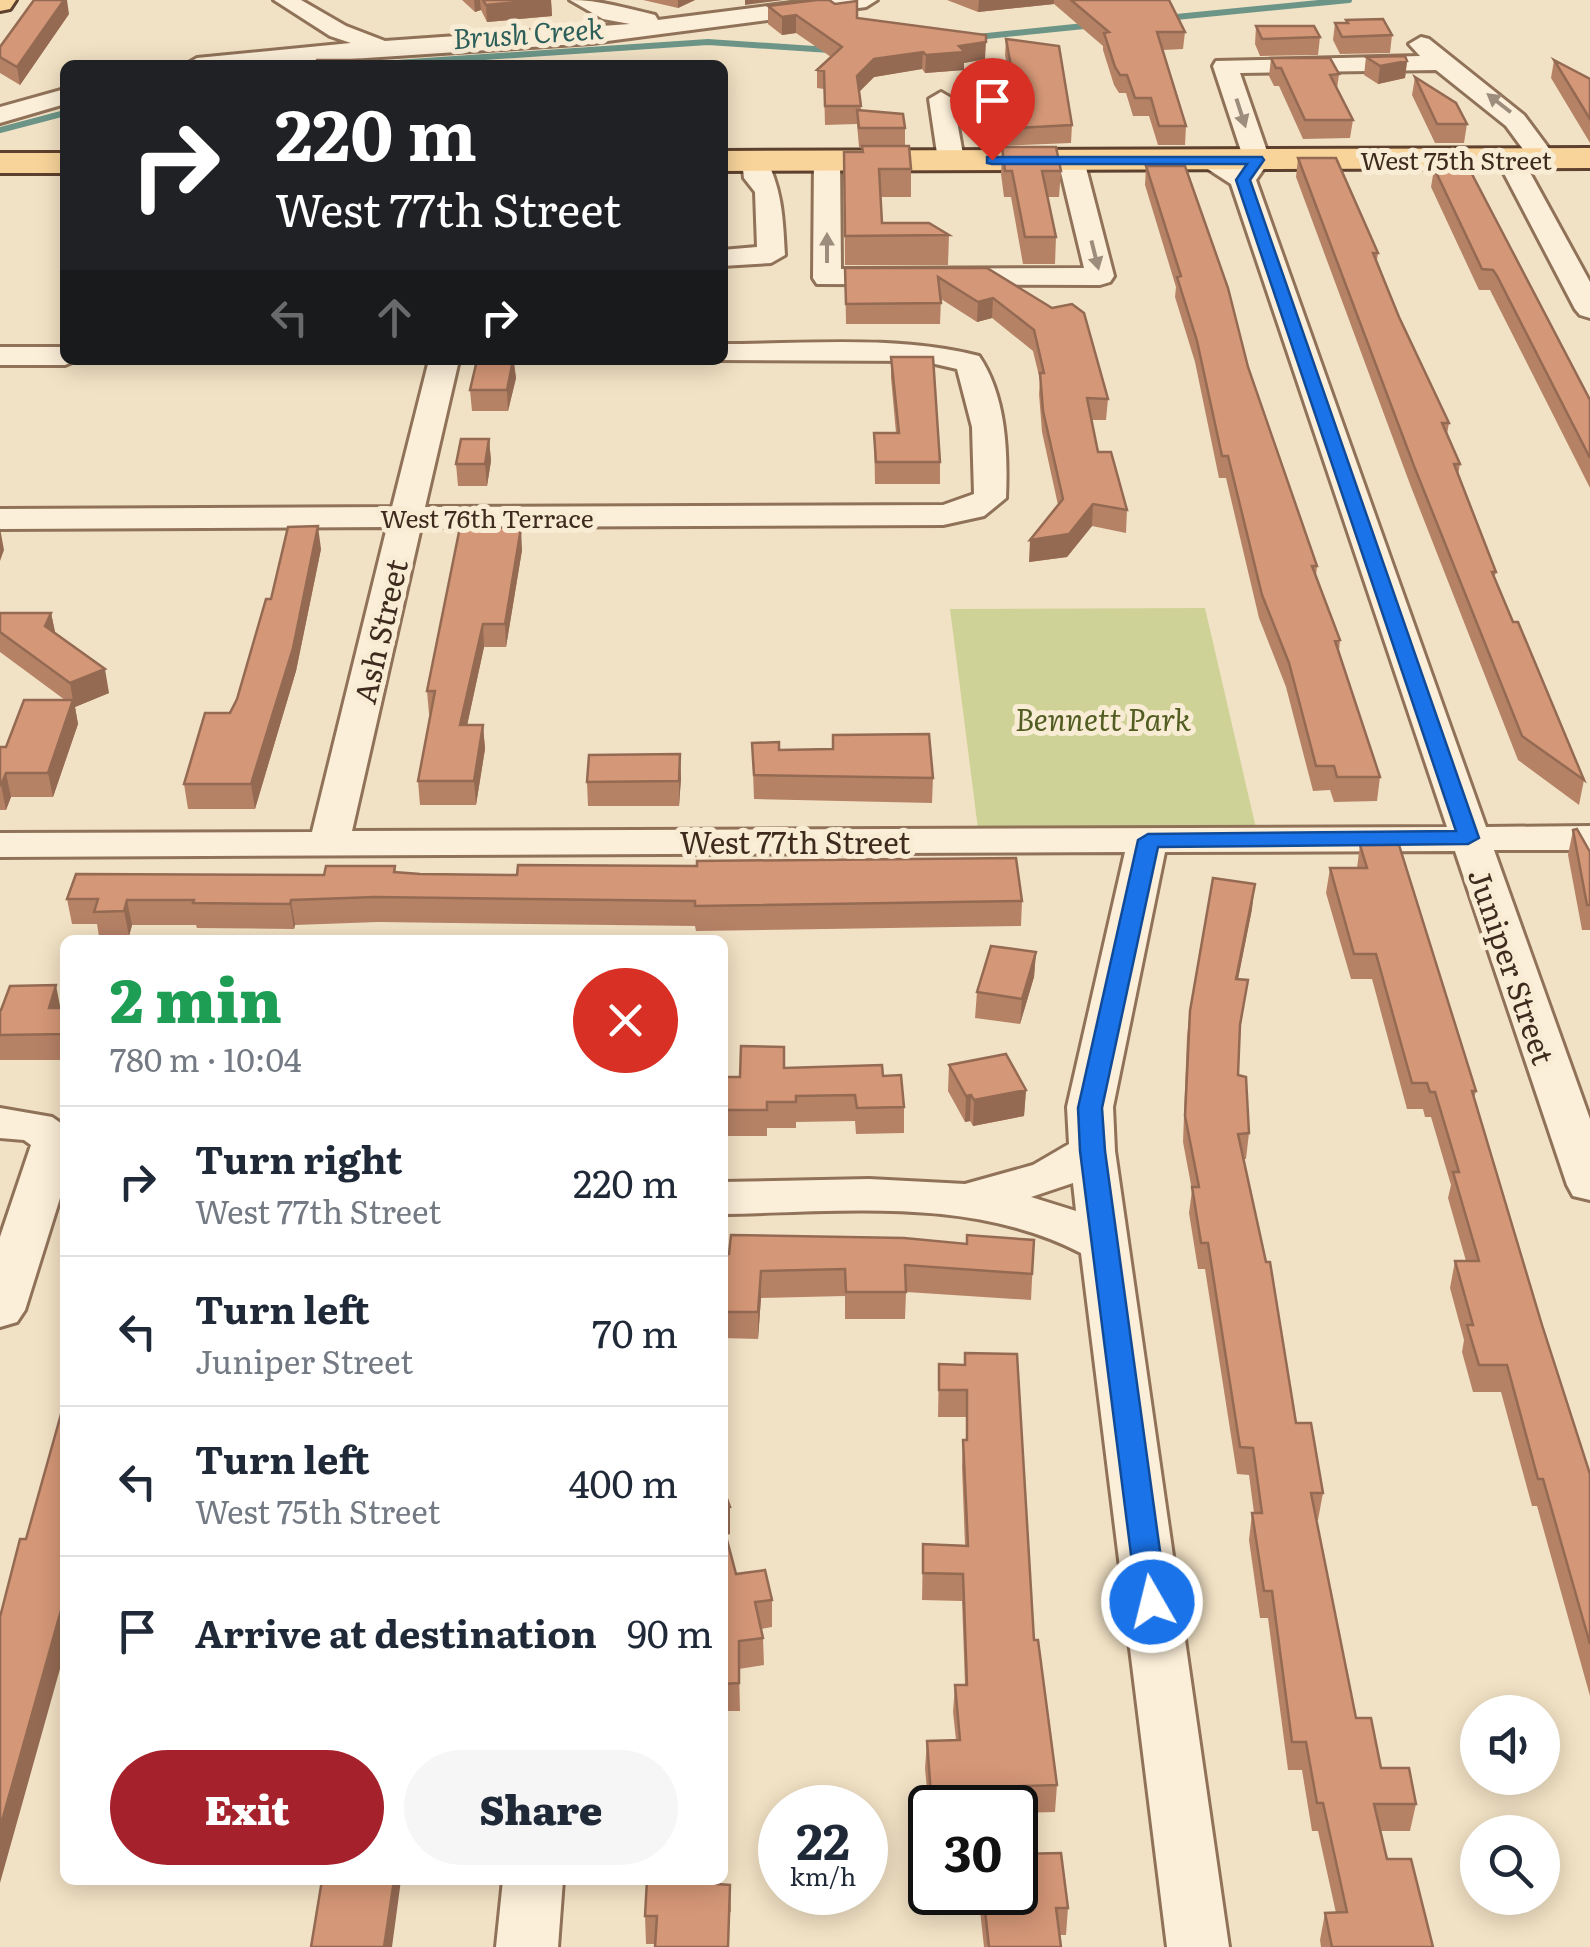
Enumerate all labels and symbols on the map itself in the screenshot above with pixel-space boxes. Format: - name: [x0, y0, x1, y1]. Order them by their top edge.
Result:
- water label: Brush Creek: [451, 6, 605, 58]
- pin: [950, 58, 1035, 161]
- one-way arrow: [1486, 94, 1512, 114]
- one-way arrow: [1234, 98, 1249, 128]
- street label: West 75th Street: [1360, 141, 1552, 178]
- one-way arrow: [819, 232, 835, 264]
- one-way arrow: [1088, 240, 1103, 271]
- street label: West 76th Terrace: [380, 499, 594, 536]
- street label: Ash Street: [341, 554, 417, 708]
- park label: Bennett Park: [1015, 696, 1191, 740]
- street label: West 77th Street: [680, 819, 910, 863]
- street label: Juniper Street: [1459, 862, 1567, 1070]
- position arrow: [1100, 1550, 1204, 1654]
- speed limit sign: 30: [908, 1785, 1038, 1915]

